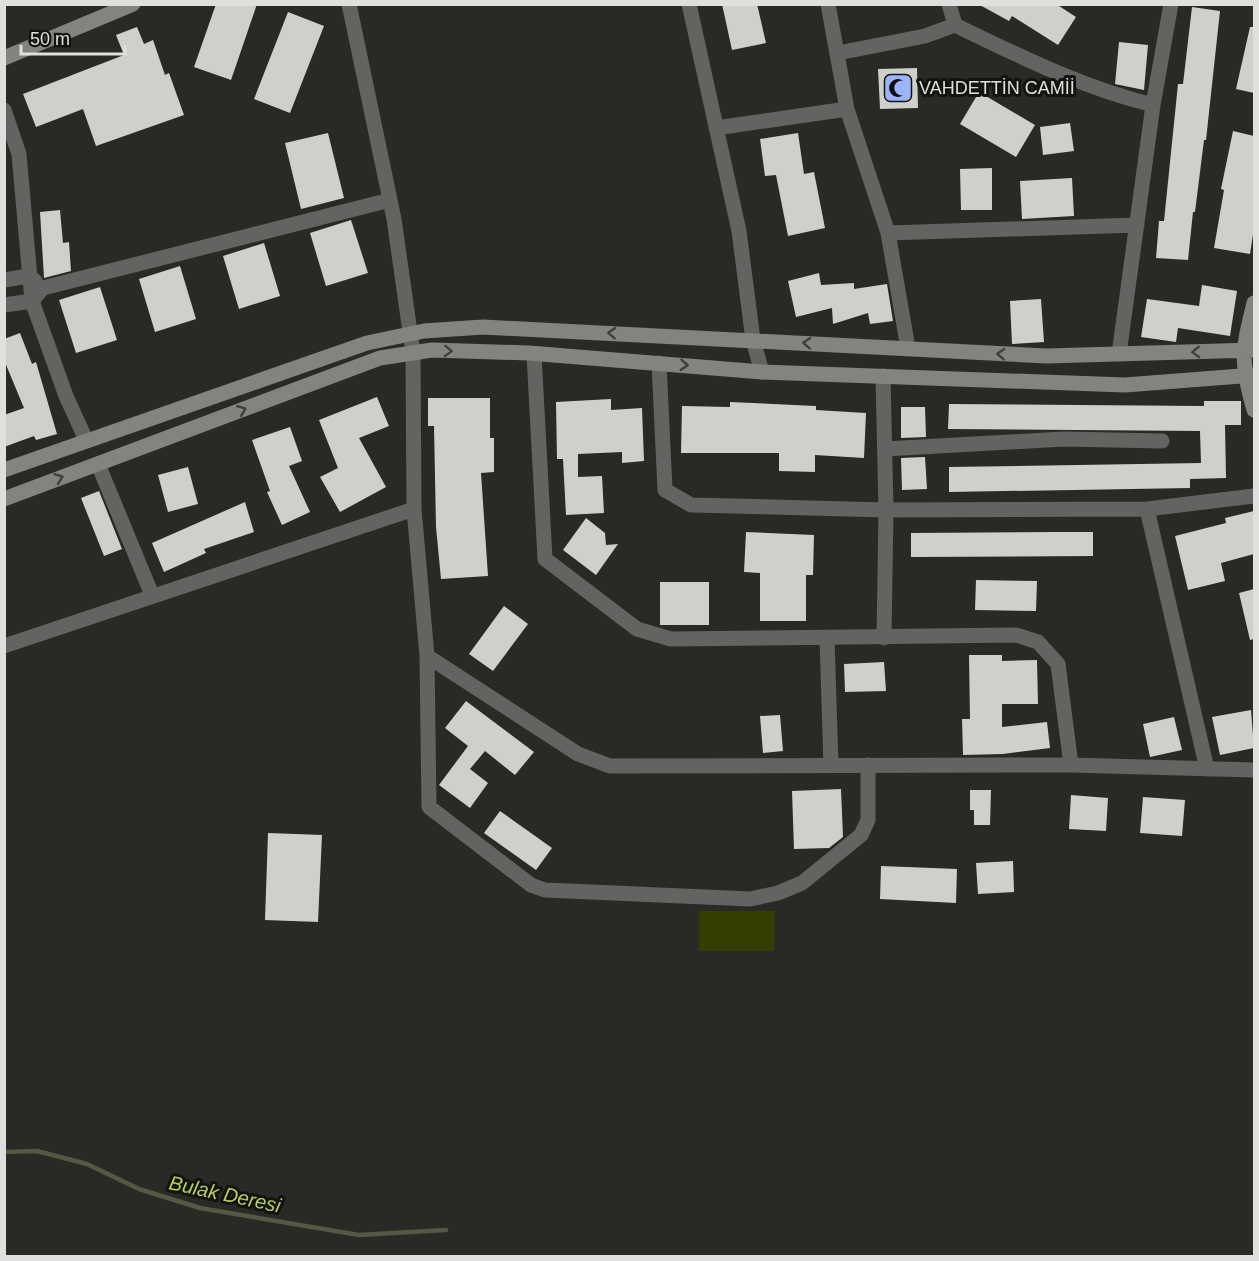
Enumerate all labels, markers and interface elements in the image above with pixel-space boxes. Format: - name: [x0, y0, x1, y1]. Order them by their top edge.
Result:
- scale bar: [21, 18, 124, 56]
- text: 50 m: [30, 29, 70, 49]
- mosque icon: VAHDETTİN CAMİİ: [882, 72, 914, 104]
- place label: VAHDETTİN CAMİİ: [919, 78, 1075, 98]
- one-way arrow: [607, 327, 616, 340]
- one-way arrow: [802, 336, 811, 349]
- one-way arrow: [443, 344, 452, 357]
- one-way arrow: [1192, 346, 1201, 358]
- one-way arrow: [997, 347, 1006, 360]
- one-way arrow: [680, 359, 689, 372]
- one-way arrow: [236, 405, 247, 417]
- one-way arrow: [53, 473, 64, 486]
- water label: Bulak Deresi: [167, 1171, 283, 1217]

